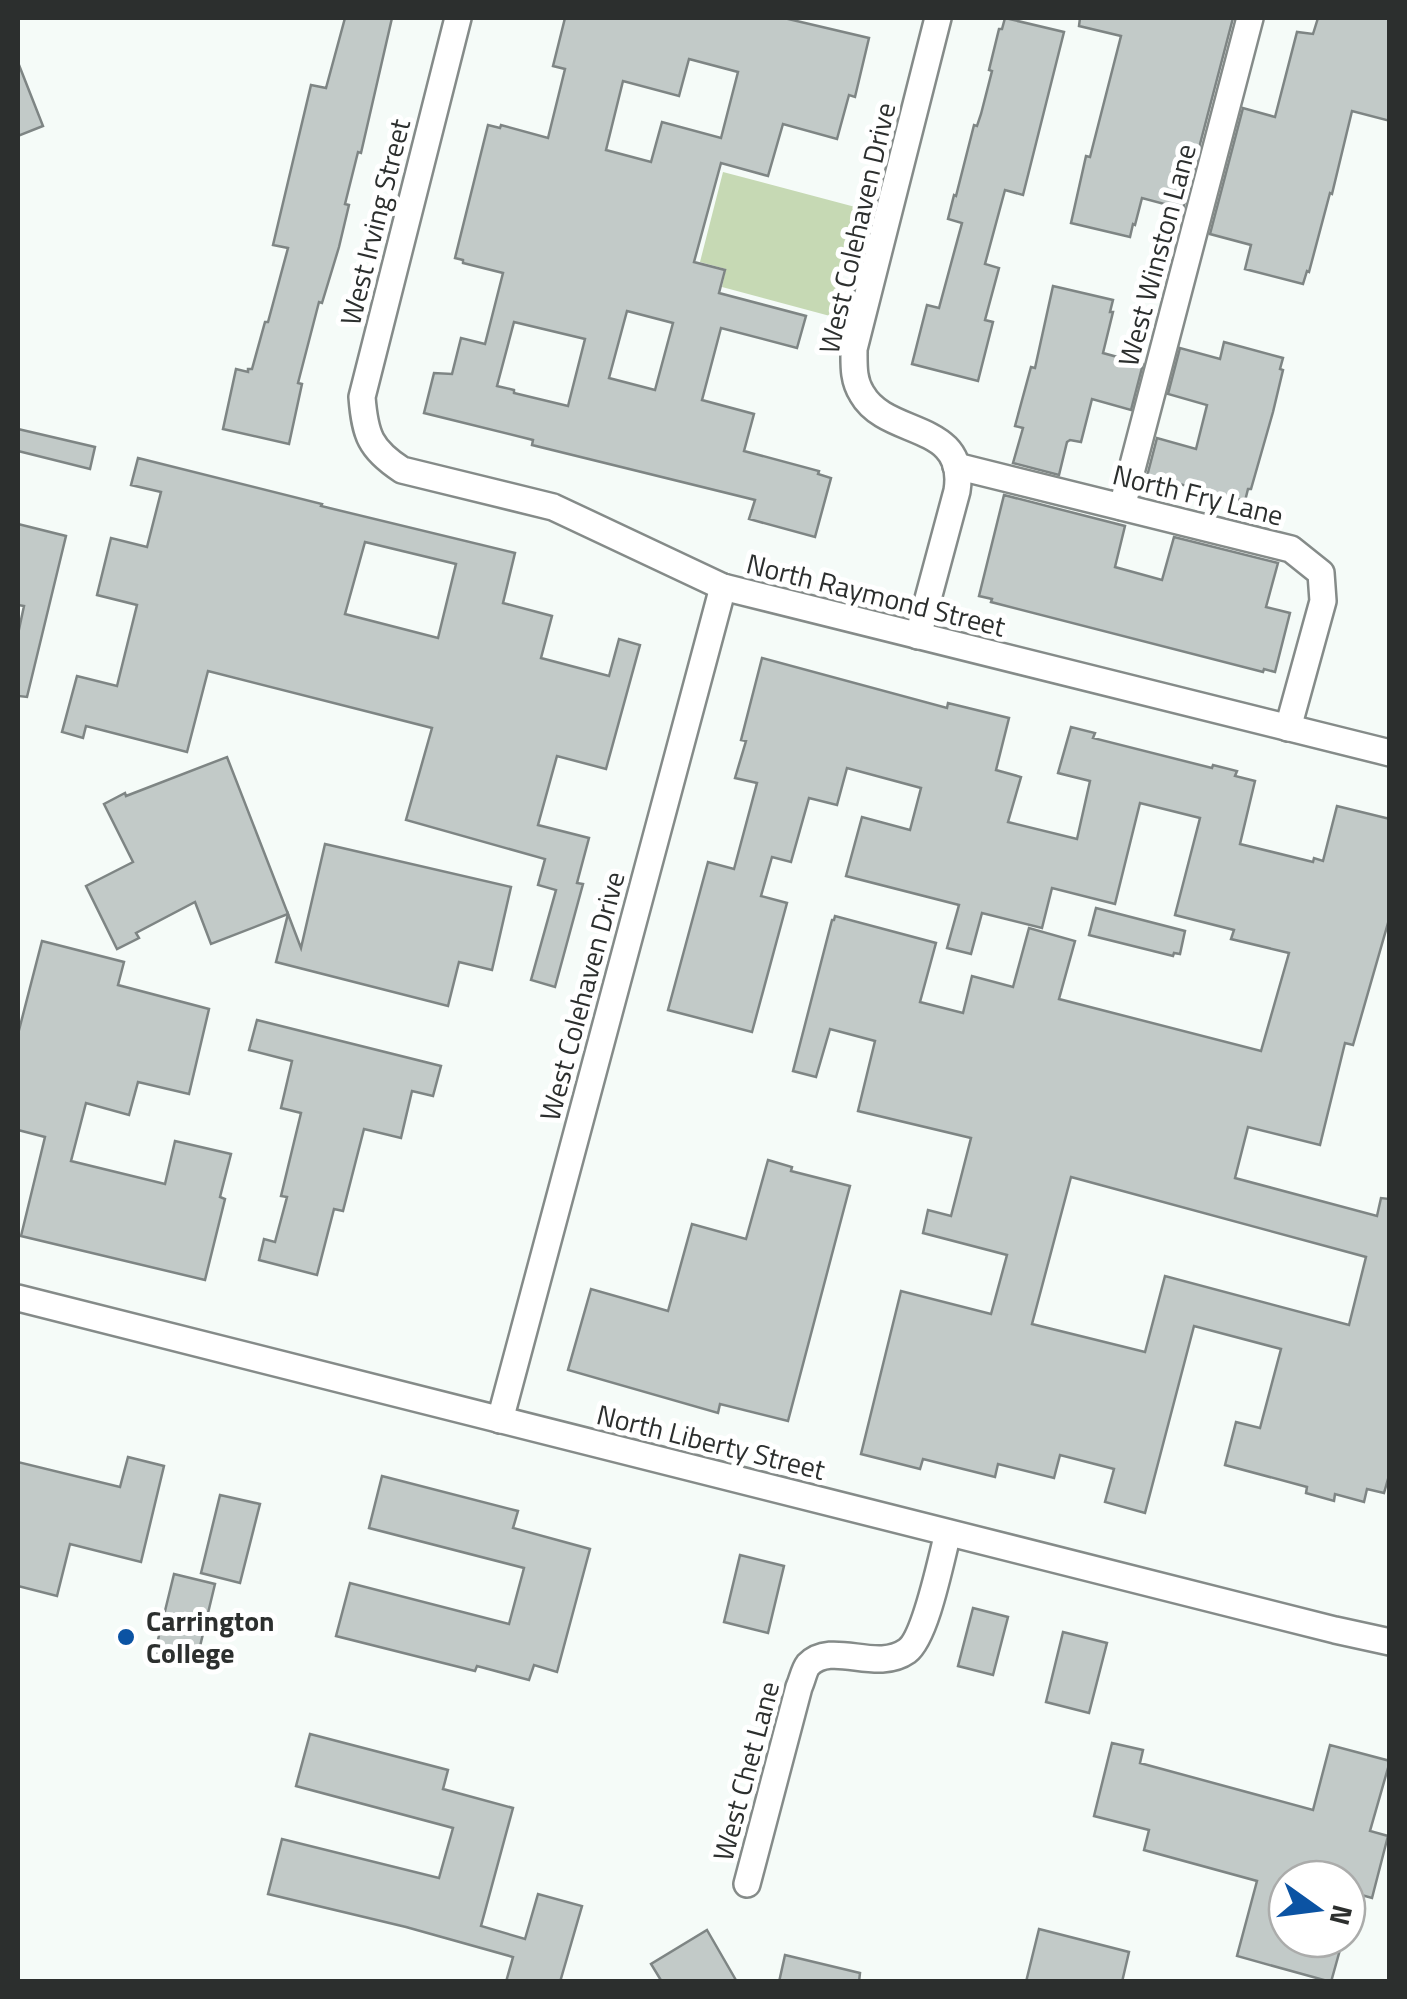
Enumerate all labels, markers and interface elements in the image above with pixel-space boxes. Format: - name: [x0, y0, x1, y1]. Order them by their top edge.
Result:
- street label: West Colehaven Drive: [807, 98, 906, 358]
- street label: West Irving Street: [328, 114, 421, 330]
- street label: West Winston Lane: [1106, 139, 1207, 371]
- street label: North Fry Lane: [1108, 453, 1288, 536]
- street label: North Raymond Street: [742, 542, 1010, 648]
- street label: West Colehaven Drive: [528, 866, 635, 1125]
- street label: North Liberty Street: [592, 1392, 830, 1491]
- place label: Carrington College: [146, 1599, 275, 1674]
- marker: Carrington College: [115, 1626, 137, 1648]
- street label: West Chet Lane: [701, 1676, 790, 1865]
- north arrow: [1267, 1859, 1367, 1959]
- text: N: [1319, 1901, 1365, 1930]

